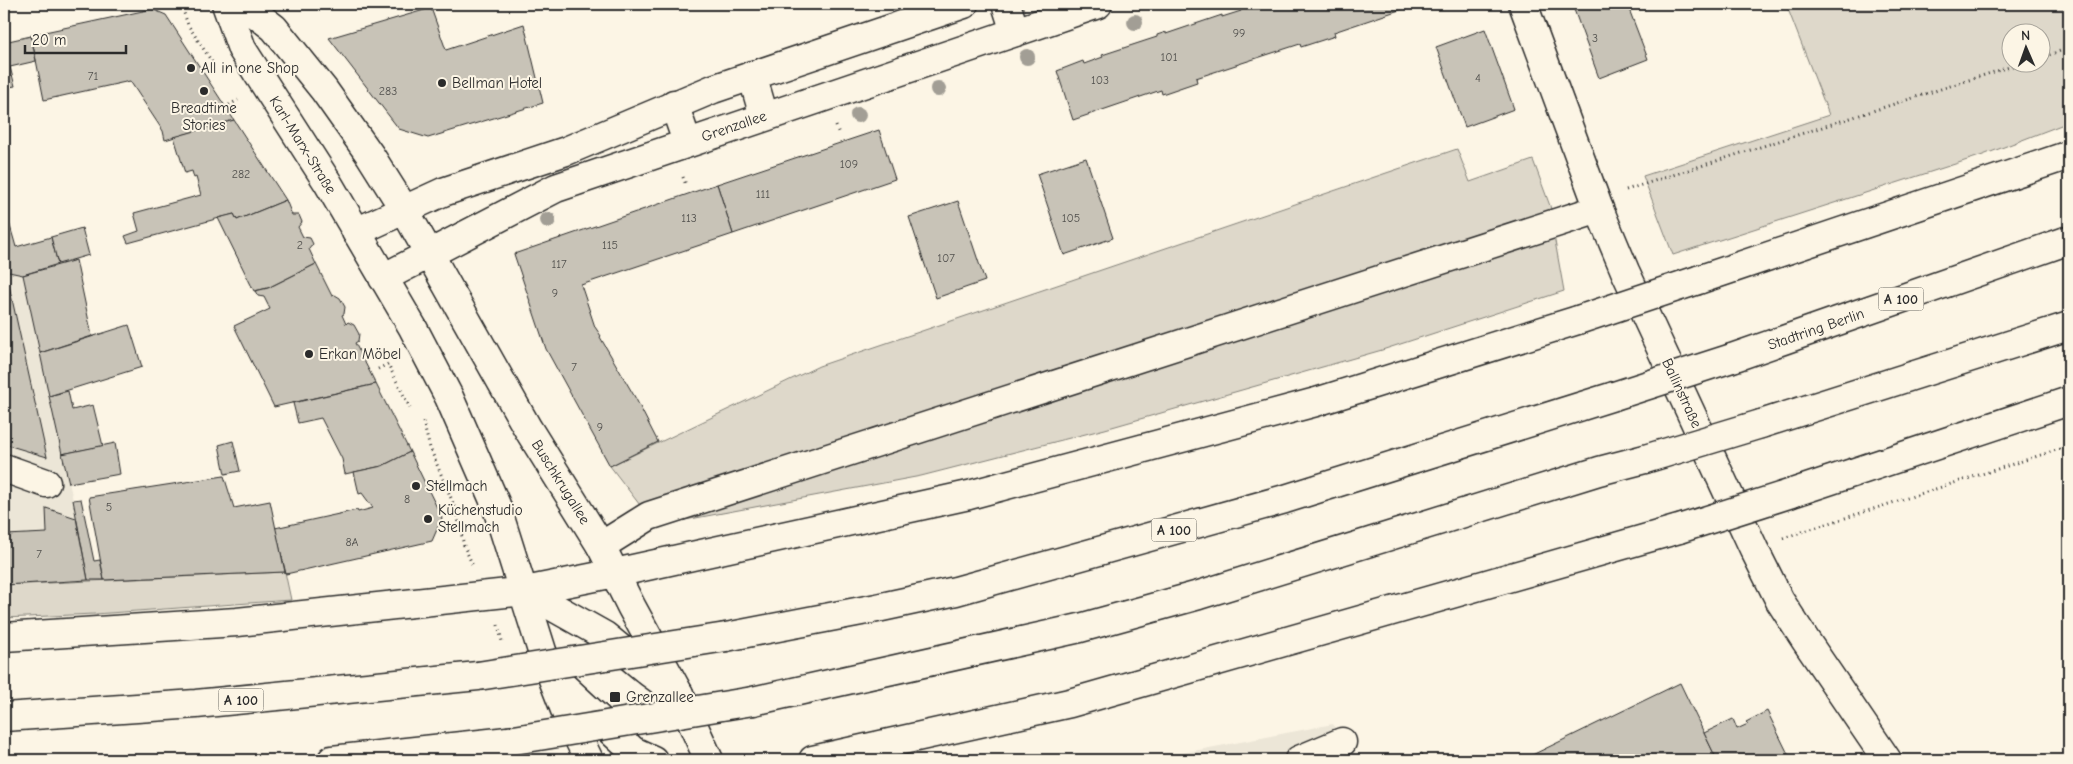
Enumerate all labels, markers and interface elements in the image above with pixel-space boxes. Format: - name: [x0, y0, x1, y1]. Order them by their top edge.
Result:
- scale bar: [25, 22, 126, 54]
- north arrow: [2000, 22, 2050, 72]
- house number: 99: [1233, 26, 1245, 40]
- text: N: [2021, 27, 2030, 44]
- text: 20 m: [32, 31, 66, 49]
- house number: 3: [1592, 31, 1598, 45]
- house number: 101: [1161, 50, 1178, 64]
- place label: All in one Shop: [201, 59, 299, 77]
- marker: All in one Shop: [185, 62, 197, 74]
- house number: 71: [88, 69, 98, 83]
- house number: 4: [1475, 71, 1481, 85]
- house number: 103: [1091, 73, 1109, 87]
- place label: Bellman Hotel: [452, 74, 542, 92]
- marker: Bellman Hotel: [436, 77, 448, 89]
- house number: 283: [379, 84, 397, 98]
- marker: Breadtime Stories: [198, 85, 210, 97]
- street label: Karl-Marx-Straße: [266, 93, 341, 198]
- place label: Breadtime Stories: [171, 99, 237, 134]
- street label: Grenzallee: [699, 106, 769, 146]
- house number: 109: [840, 157, 858, 171]
- house number: 282: [232, 167, 250, 181]
- house number: 111: [756, 187, 770, 201]
- house number: 113: [681, 211, 697, 225]
- house number: 105: [1062, 211, 1080, 225]
- house number: 2: [297, 238, 303, 252]
- house number: 115: [602, 238, 618, 252]
- house number: 107: [937, 251, 955, 265]
- house number: 117: [551, 257, 567, 271]
- house number: 9: [552, 286, 558, 300]
- road number: A 100: [1878, 288, 1924, 310]
- street label: Stadtring Berlin: [1766, 304, 1866, 354]
- place label: Erkan Möbel: [319, 345, 401, 363]
- marker: Erkan Möbel: [303, 348, 315, 360]
- street label: Ballinstraße: [1658, 355, 1706, 431]
- house number: 7: [571, 360, 577, 374]
- house number: 9: [597, 420, 603, 434]
- street label: Buschkrugallee: [528, 436, 594, 528]
- place label: Stellmach: [426, 477, 488, 495]
- marker: Stellmach: [410, 480, 422, 492]
- house number: 8: [404, 492, 410, 506]
- house number: 5: [106, 500, 112, 514]
- place label: Küchenstudio Stellmach: [438, 501, 523, 536]
- marker: Küchenstudio Stellmach: [422, 513, 434, 525]
- road number: A 100: [1152, 518, 1196, 542]
- house number: 8A: [345, 535, 359, 549]
- house number: 7: [36, 547, 42, 561]
- road number: A 100: [218, 688, 264, 712]
- place label: Grenzallee: [626, 688, 694, 706]
- marker: Grenzallee: [608, 690, 622, 704]

